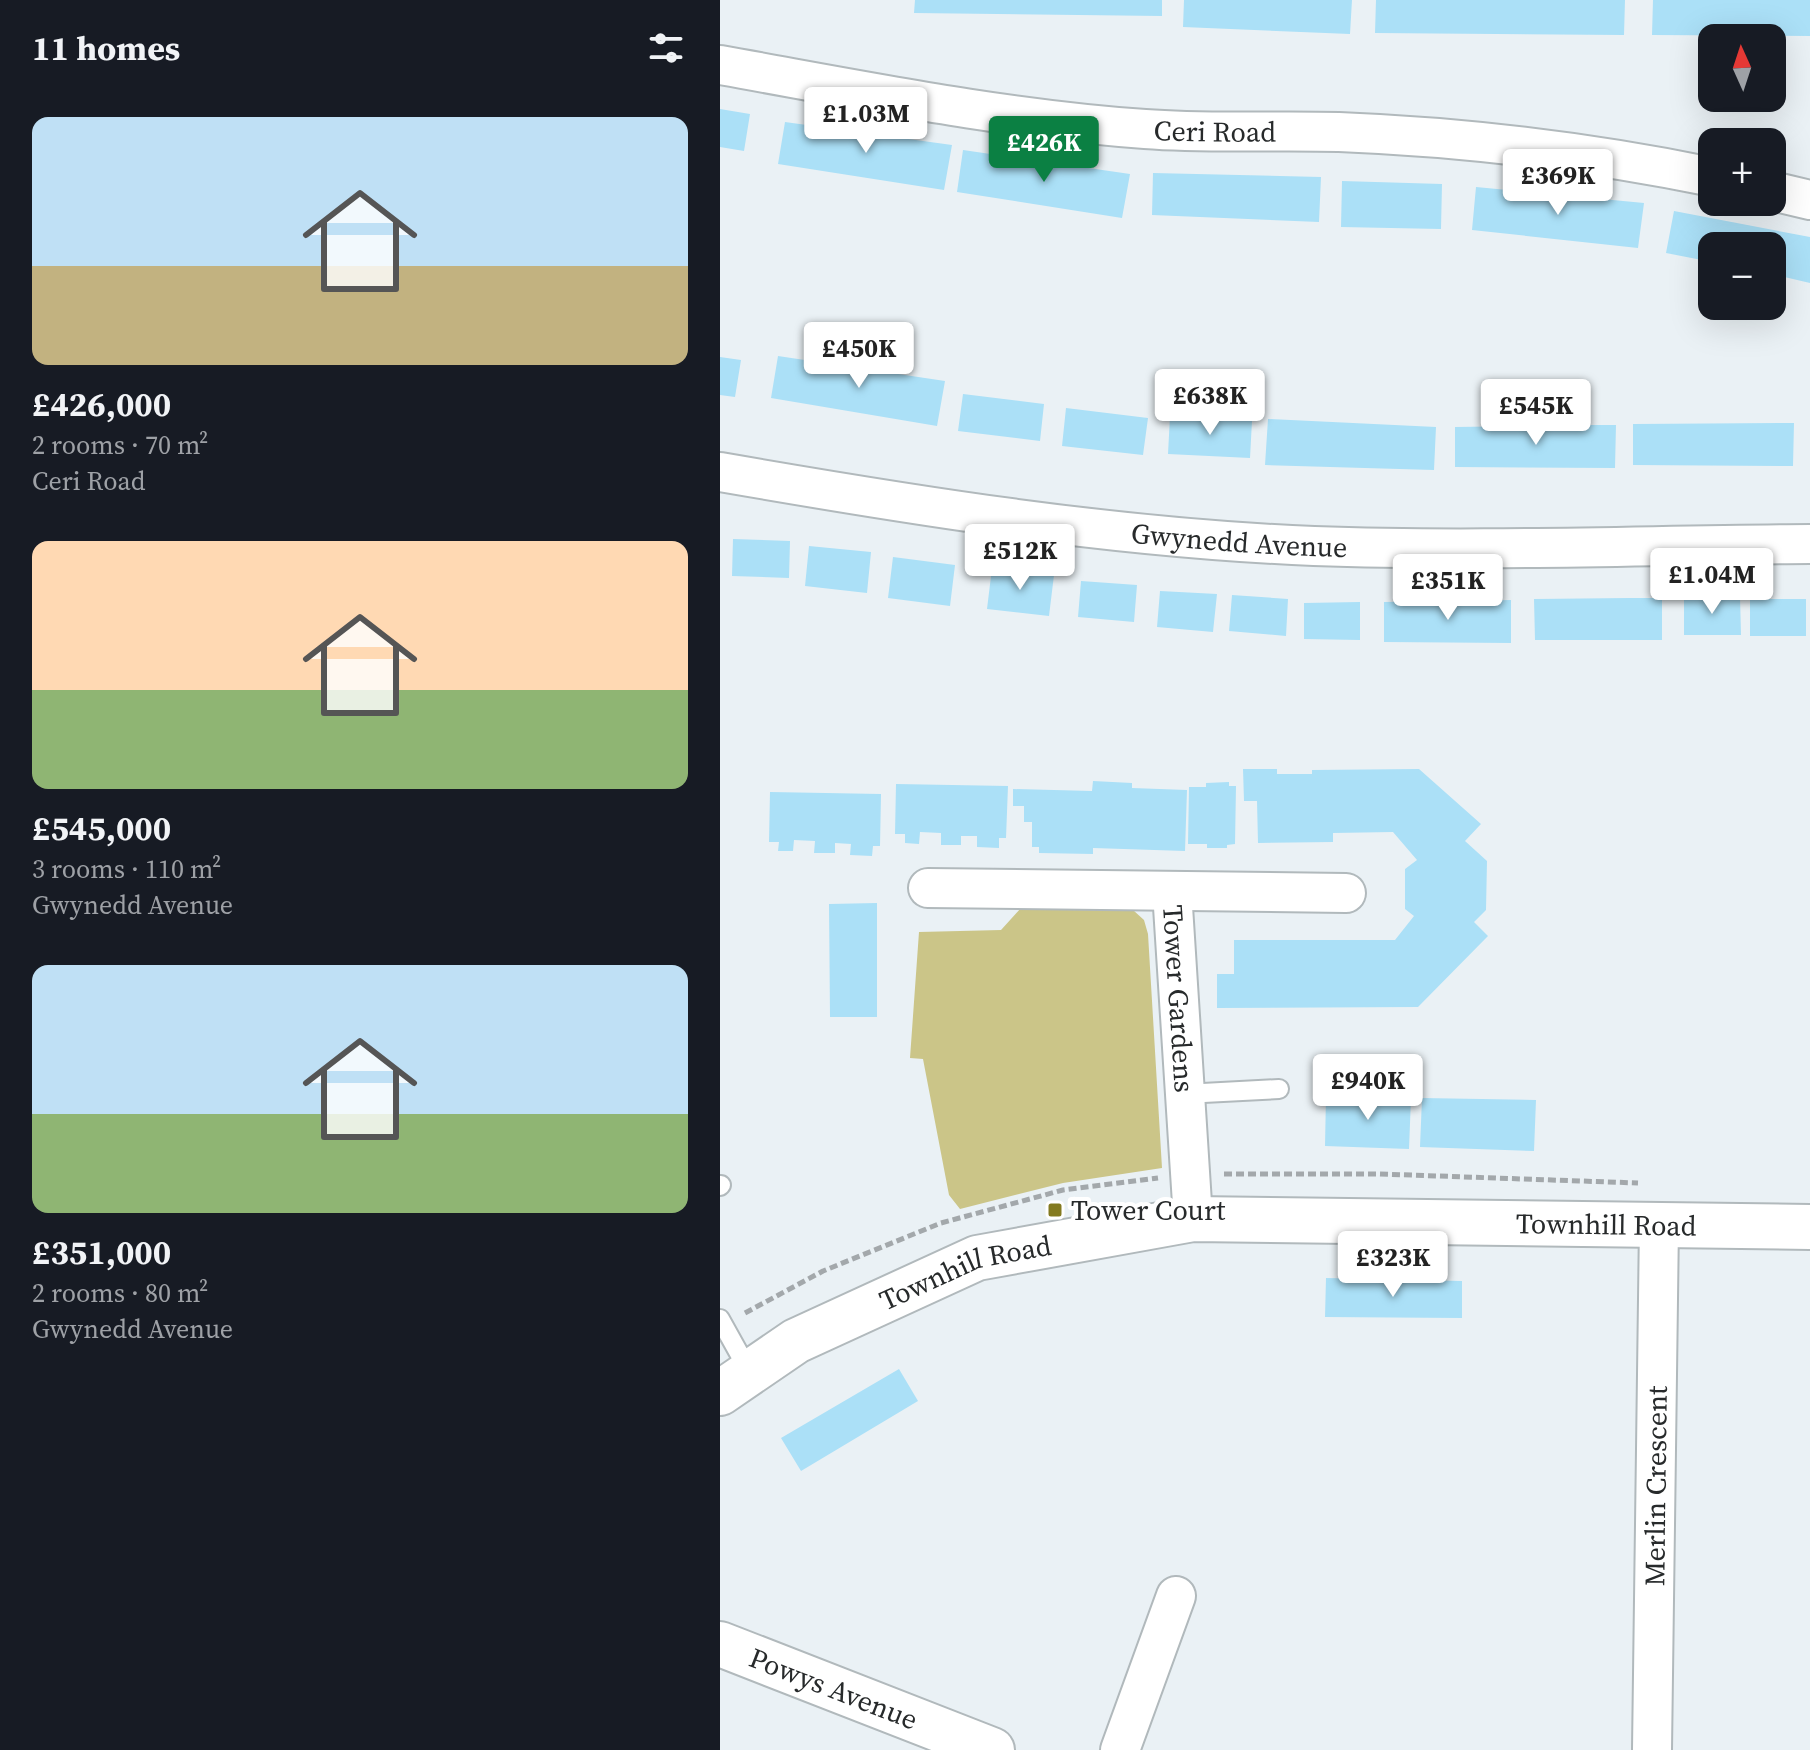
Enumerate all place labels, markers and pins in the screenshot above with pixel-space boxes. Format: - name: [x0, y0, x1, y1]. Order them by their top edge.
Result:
- pin: £1.03M: [801, 87, 931, 155]
- pin: £426K: [988, 116, 1100, 184]
- pin: £369K: [1502, 149, 1614, 217]
- pin: £450K: [803, 322, 915, 390]
- pin: £638K: [1154, 369, 1266, 437]
- pin: £545K: [1480, 379, 1592, 447]
- pin: £512K: [964, 524, 1076, 592]
- pin: £1.04M: [1647, 548, 1777, 616]
- pin: £351K: [1392, 554, 1504, 622]
- pin: £940K: [1312, 1054, 1424, 1122]
- place label: Tower Court: [1071, 1191, 1226, 1229]
- marker: Tower Court: [1046, 1201, 1064, 1219]
- pin: £323K: [1337, 1231, 1449, 1299]

